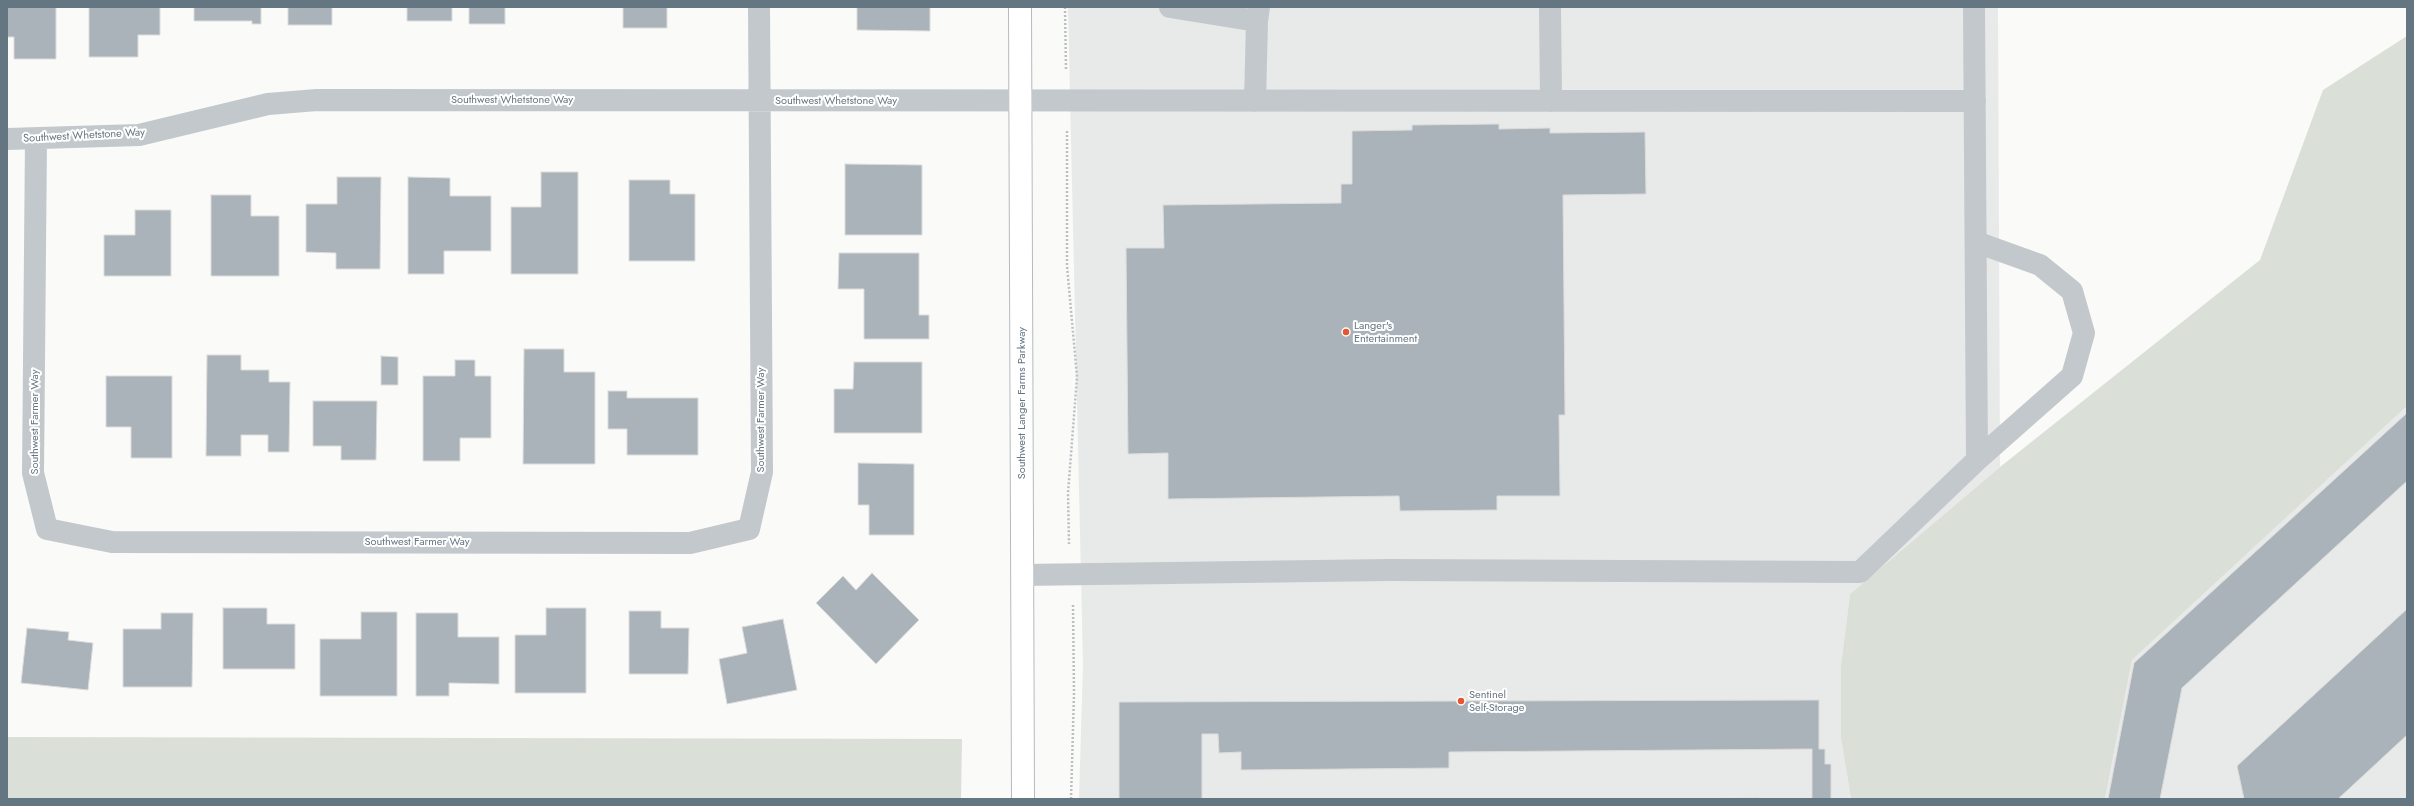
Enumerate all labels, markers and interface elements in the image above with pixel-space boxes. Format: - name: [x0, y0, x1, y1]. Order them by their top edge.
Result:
- street label: Southwest Whetstone Way: [451, 93, 573, 107]
- street label: Southwest Whetstone Way: [775, 94, 897, 108]
- street label: Southwest Whetstone Way: [23, 126, 145, 146]
- place label: Langer's Entertainment: [1354, 319, 1417, 345]
- street label: Southwest Langer Farms Parkway: [1015, 327, 1029, 479]
- marker: Langer's Entertainment: [1341, 327, 1351, 337]
- street label: Southwest Farmer Way: [754, 368, 768, 472]
- street label: Southwest Farmer Way: [28, 370, 42, 474]
- street label: Southwest Farmer Way: [365, 535, 469, 549]
- place label: Sentinel Self-Storage: [1469, 688, 1524, 714]
- marker: Sentinel Self-Storage: [1456, 696, 1466, 706]

